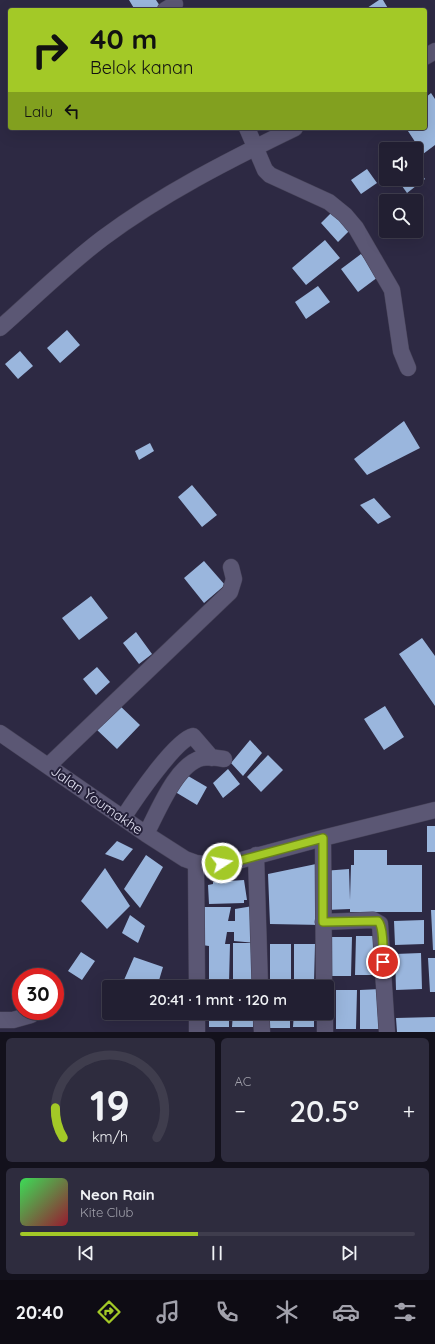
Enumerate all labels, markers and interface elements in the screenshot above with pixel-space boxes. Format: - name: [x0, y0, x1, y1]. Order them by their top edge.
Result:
- text: 40 m: [90, 21, 157, 56]
- icon: right: [24, 24, 76, 76]
- text: Belok kanan: [90, 56, 193, 79]
- icon: left: [61, 100, 83, 122]
- text: Lalu: [24, 102, 53, 121]
- map controls: [379, 142, 423, 238]
- button: sound: [379, 142, 423, 186]
- button: search: [379, 194, 423, 238]
- street label: Jalan Youmakhe: [47, 762, 147, 838]
- position arrow: [201, 842, 243, 884]
- pin: [366, 945, 400, 979]
- icon: arrive: [372, 951, 394, 973]
- speed limit sign: 30: [12, 968, 64, 1020]
- text: 20:41 · 1 mnt · 120 m: [149, 990, 287, 1009]
- text: AC: [235, 1073, 251, 1089]
- text: 19: [90, 1079, 130, 1131]
- text: 20.5°: [289, 1092, 359, 1130]
- text: −: [235, 1097, 246, 1125]
- text: +: [403, 1097, 415, 1125]
- text: km/h: [92, 1128, 128, 1146]
- text: Neon Rain: [80, 1185, 155, 1204]
- text: Kite Club: [80, 1204, 133, 1220]
- icon: previous: [75, 1242, 97, 1264]
- icon: pause: [206, 1242, 228, 1264]
- icon: next: [338, 1242, 360, 1264]
- icon: directions: [95, 1298, 123, 1326]
- icon: music: [154, 1298, 182, 1326]
- icon: phone: [213, 1298, 241, 1326]
- icon: climate: [273, 1298, 301, 1326]
- icon: car: [332, 1298, 360, 1326]
- icon: filters: [391, 1298, 419, 1326]
- text: 20:40: [16, 1301, 63, 1324]

